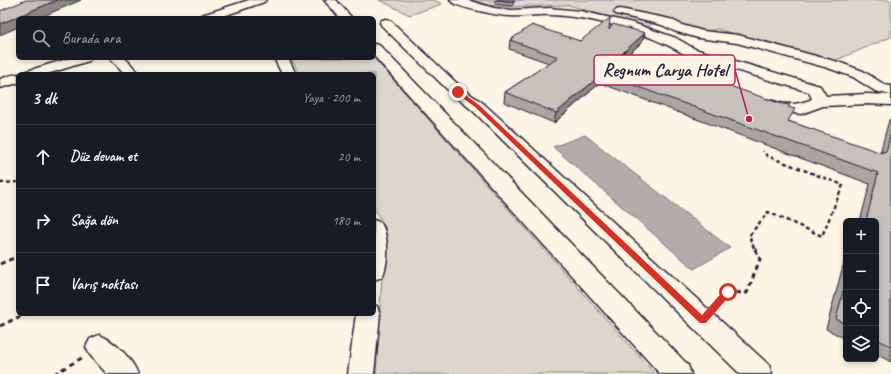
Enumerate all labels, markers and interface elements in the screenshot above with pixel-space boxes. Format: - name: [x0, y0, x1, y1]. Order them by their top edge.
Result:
- search box: [16, 16, 376, 60]
- icon: search: [30, 27, 52, 49]
- text: Burada ara: [62, 29, 120, 48]
- callout: Regnum Carya Hotel: [594, 55, 735, 85]
- text: Regnum Carya Hotel: [603, 59, 731, 81]
- route end: [449, 83, 467, 101]
- text: 3 dk: [32, 88, 57, 109]
- text: Yaya · 200 m: [303, 90, 360, 106]
- icon: ahead: [32, 146, 54, 168]
- text: Düz devam et: [70, 147, 137, 166]
- text: 20 m: [338, 149, 360, 165]
- icon: right: [32, 210, 54, 232]
- text: Sağa dön: [70, 211, 118, 230]
- text: 180 m: [332, 213, 360, 229]
- map controls: [843, 218, 879, 362]
- button: +: [843, 218, 879, 254]
- button: −: [843, 254, 879, 290]
- icon: arrive: [32, 274, 54, 296]
- text: Varış noktası: [70, 275, 137, 294]
- route start: [719, 283, 737, 301]
- button: locate: [843, 290, 879, 326]
- button: layers: [843, 326, 879, 362]

